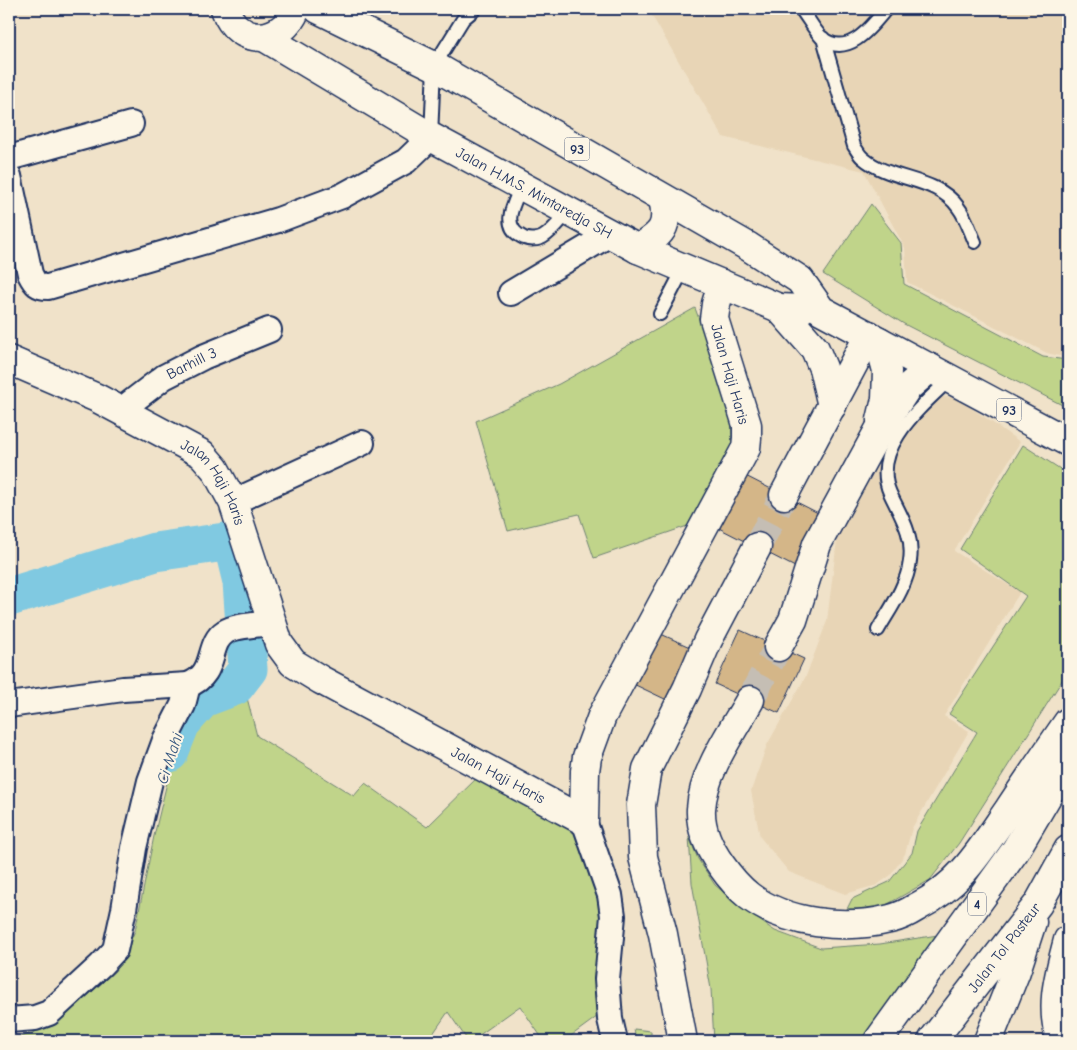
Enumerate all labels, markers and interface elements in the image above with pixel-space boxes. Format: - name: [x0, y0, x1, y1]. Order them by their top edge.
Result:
- road number: 93: [564, 138, 590, 160]
- street label: Jalan H.M.S. Mintaredja SH: [453, 143, 615, 242]
- street label: Jalan Haji Haris: [707, 322, 753, 426]
- street label: Barhill 3: [163, 343, 219, 383]
- road number: 93: [996, 398, 1022, 422]
- street label: Jalan Haji Haris: [178, 435, 249, 527]
- water label: Ci Mahi: [153, 730, 187, 786]
- street label: Jalan Haji Haris: [448, 743, 548, 807]
- road number: 4: [968, 892, 986, 916]
- street label: Jalan Tol Pasteur: [964, 899, 1045, 996]

